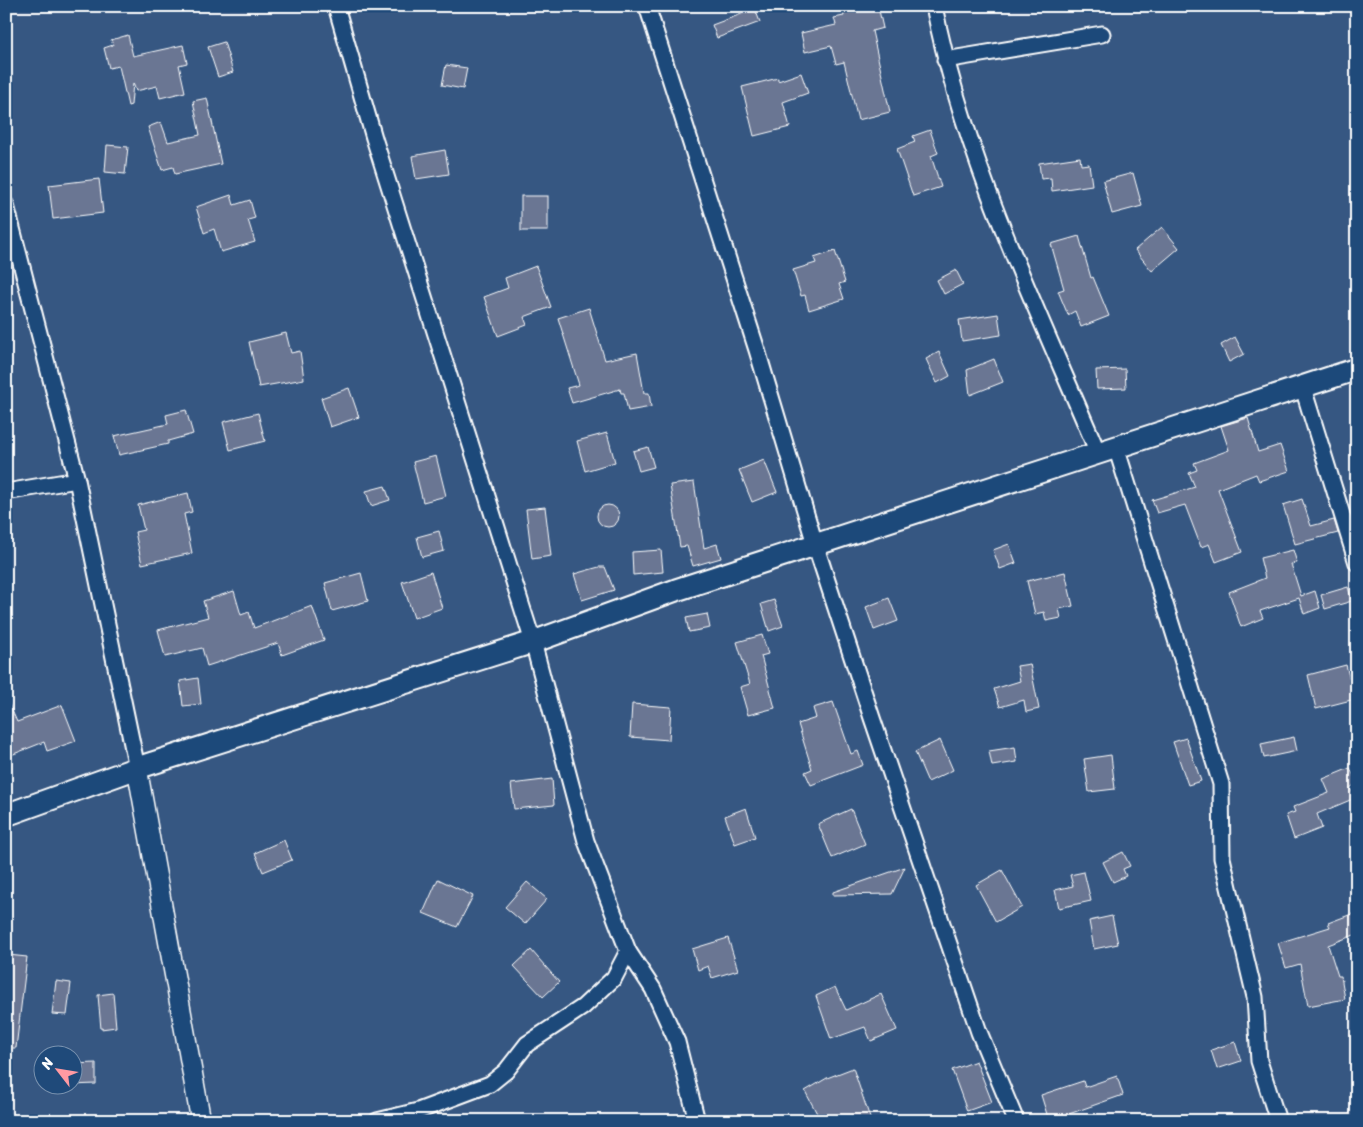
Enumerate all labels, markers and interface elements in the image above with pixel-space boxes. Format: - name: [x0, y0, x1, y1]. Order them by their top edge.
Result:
- north arrow: [32, 1044, 82, 1094]
- text: N: [34, 1053, 61, 1075]

